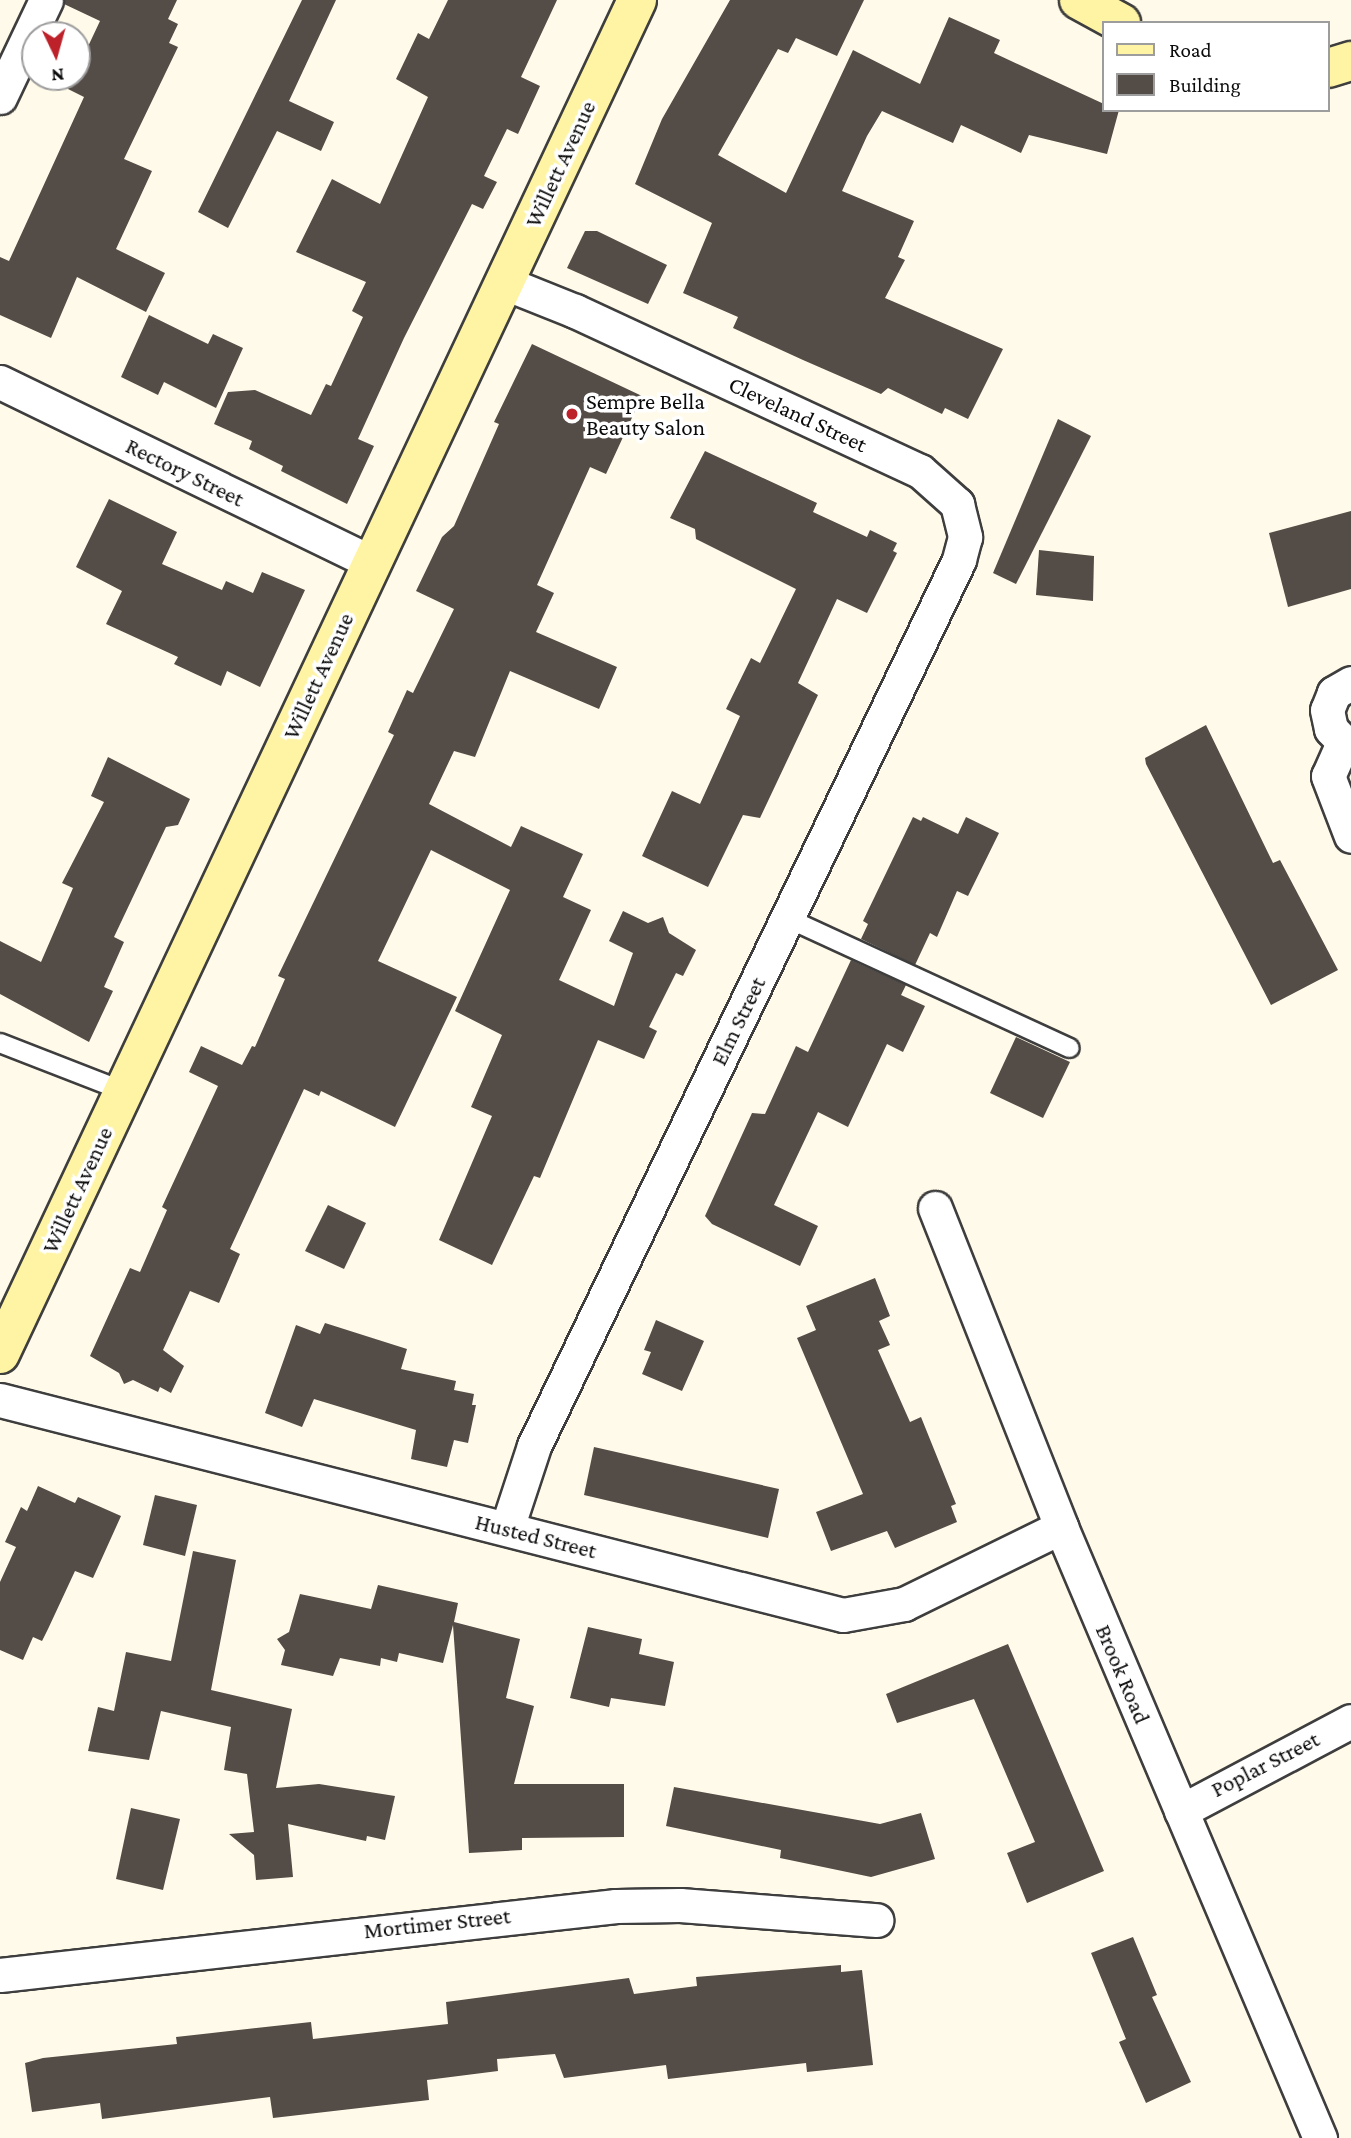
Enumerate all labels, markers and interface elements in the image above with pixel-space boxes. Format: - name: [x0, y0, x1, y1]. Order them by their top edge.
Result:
- north arrow: [21, 21, 91, 91]
- legend: [1102, 21, 1330, 112]
- text: Road: [1169, 38, 1212, 62]
- text: N: [50, 64, 65, 86]
- text: Building: [1169, 73, 1241, 97]
- street label: Willett Avenue: [519, 96, 601, 232]
- street label: Cleveland Street: [724, 370, 872, 458]
- place label: Sempre Bella Beauty Salon: [586, 387, 705, 441]
- marker: Sempre Bella Beauty Salon: [564, 406, 580, 422]
- street label: Rectory Street: [121, 432, 249, 512]
- street label: Willett Avenue: [277, 608, 359, 744]
- street label: Elm Street: [705, 972, 771, 1070]
- street label: Willett Avenue: [36, 1122, 118, 1258]
- street label: Husted Street: [472, 1508, 600, 1564]
- street label: Brook Road: [1090, 1620, 1156, 1728]
- street label: Poplar Street: [1206, 1725, 1324, 1803]
- street label: Mortimer Street: [362, 1902, 512, 1944]

